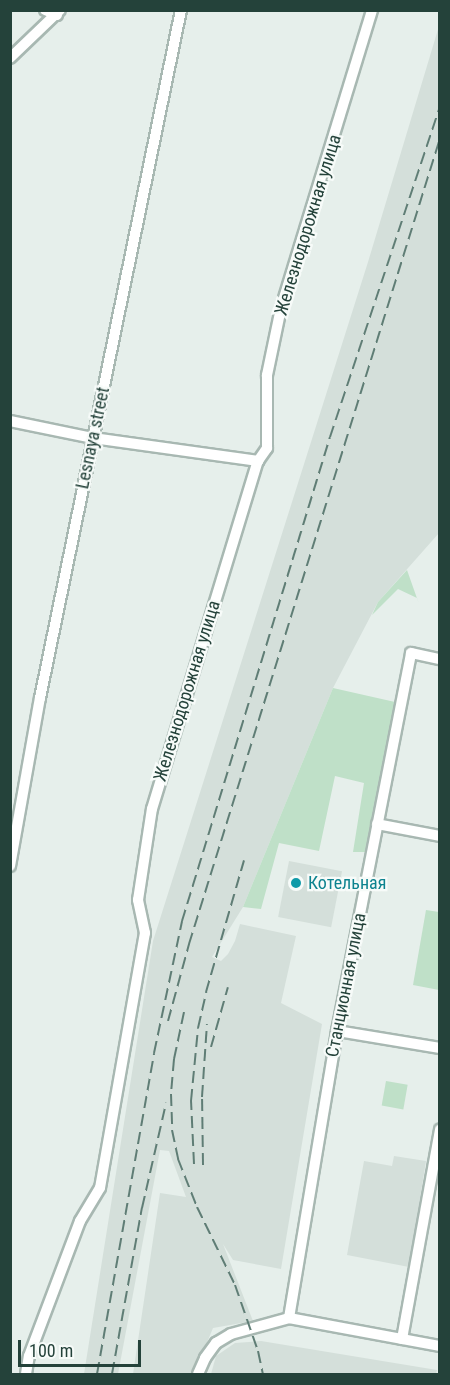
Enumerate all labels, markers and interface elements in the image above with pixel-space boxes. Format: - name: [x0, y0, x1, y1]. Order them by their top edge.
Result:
- street label: Железнодорожная улица: [270, 132, 346, 318]
- street label: Lesnaya street: [72, 385, 114, 491]
- street label: Железнодорожная улица: [149, 598, 225, 784]
- place label: Котельная: [308, 872, 386, 894]
- marker: Котельная: [289, 876, 303, 890]
- street label: Станционная улица: [321, 911, 371, 1059]
- scale bar: [21, 1328, 144, 1366]
- text: 100 m: [29, 1340, 73, 1361]

